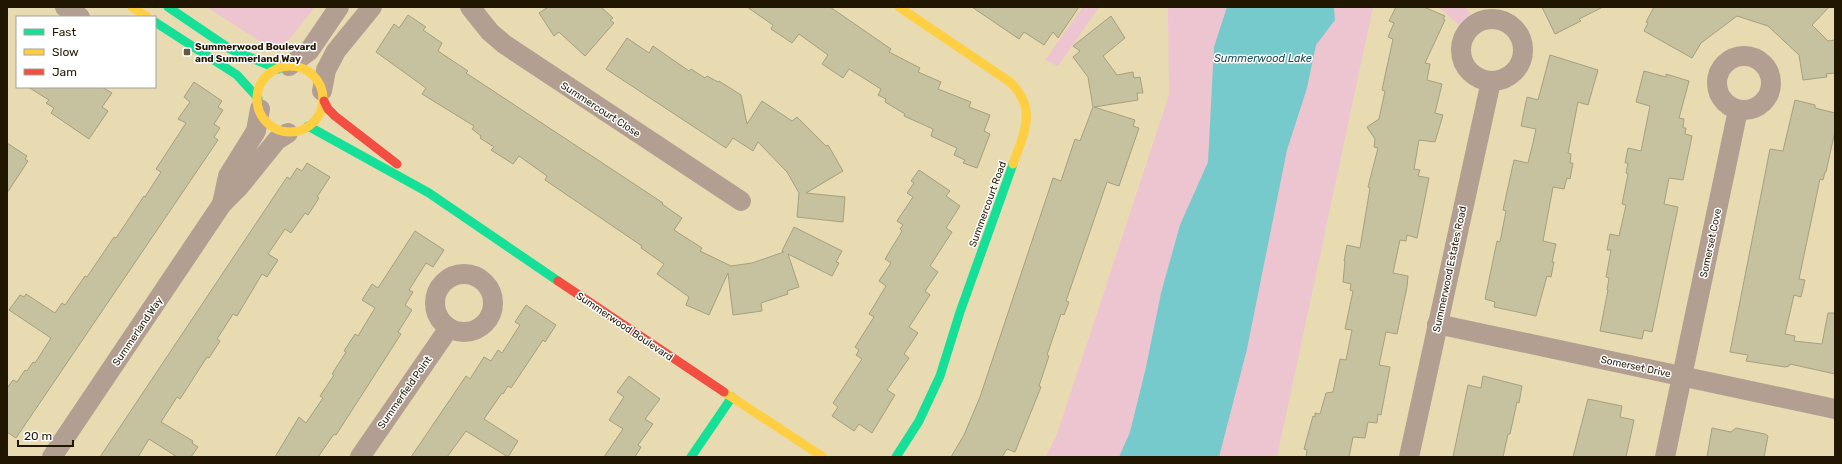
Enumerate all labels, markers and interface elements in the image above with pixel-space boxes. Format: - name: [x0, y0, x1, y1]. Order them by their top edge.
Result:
- legend: [16, 16, 156, 88]
- text: Fast: [52, 25, 76, 39]
- place label: Summerwood Boulevard and Summerland Way: [195, 41, 316, 65]
- text: Slow: [52, 45, 79, 59]
- marker: Summerwood Boulevard and Summerland Way: [182, 47, 192, 57]
- water label: Summerwood Lake: [1214, 52, 1312, 65]
- text: Jam: [52, 65, 77, 79]
- street label: Summercourt Close: [558, 80, 643, 140]
- street label: Summercourt Road: [967, 160, 1009, 249]
- street label: Summerwood Estates Road: [1431, 205, 1469, 333]
- street label: Somerset Cove: [1698, 207, 1724, 279]
- street label: Summerwood Boulevard: [574, 290, 675, 364]
- street label: Summerland Way: [110, 294, 166, 368]
- street label: Summerfield Point: [375, 354, 434, 431]
- street label: Somerset Drive: [1600, 354, 1672, 380]
- scale bar: [18, 422, 73, 448]
- text: 20 m: [24, 429, 52, 443]

